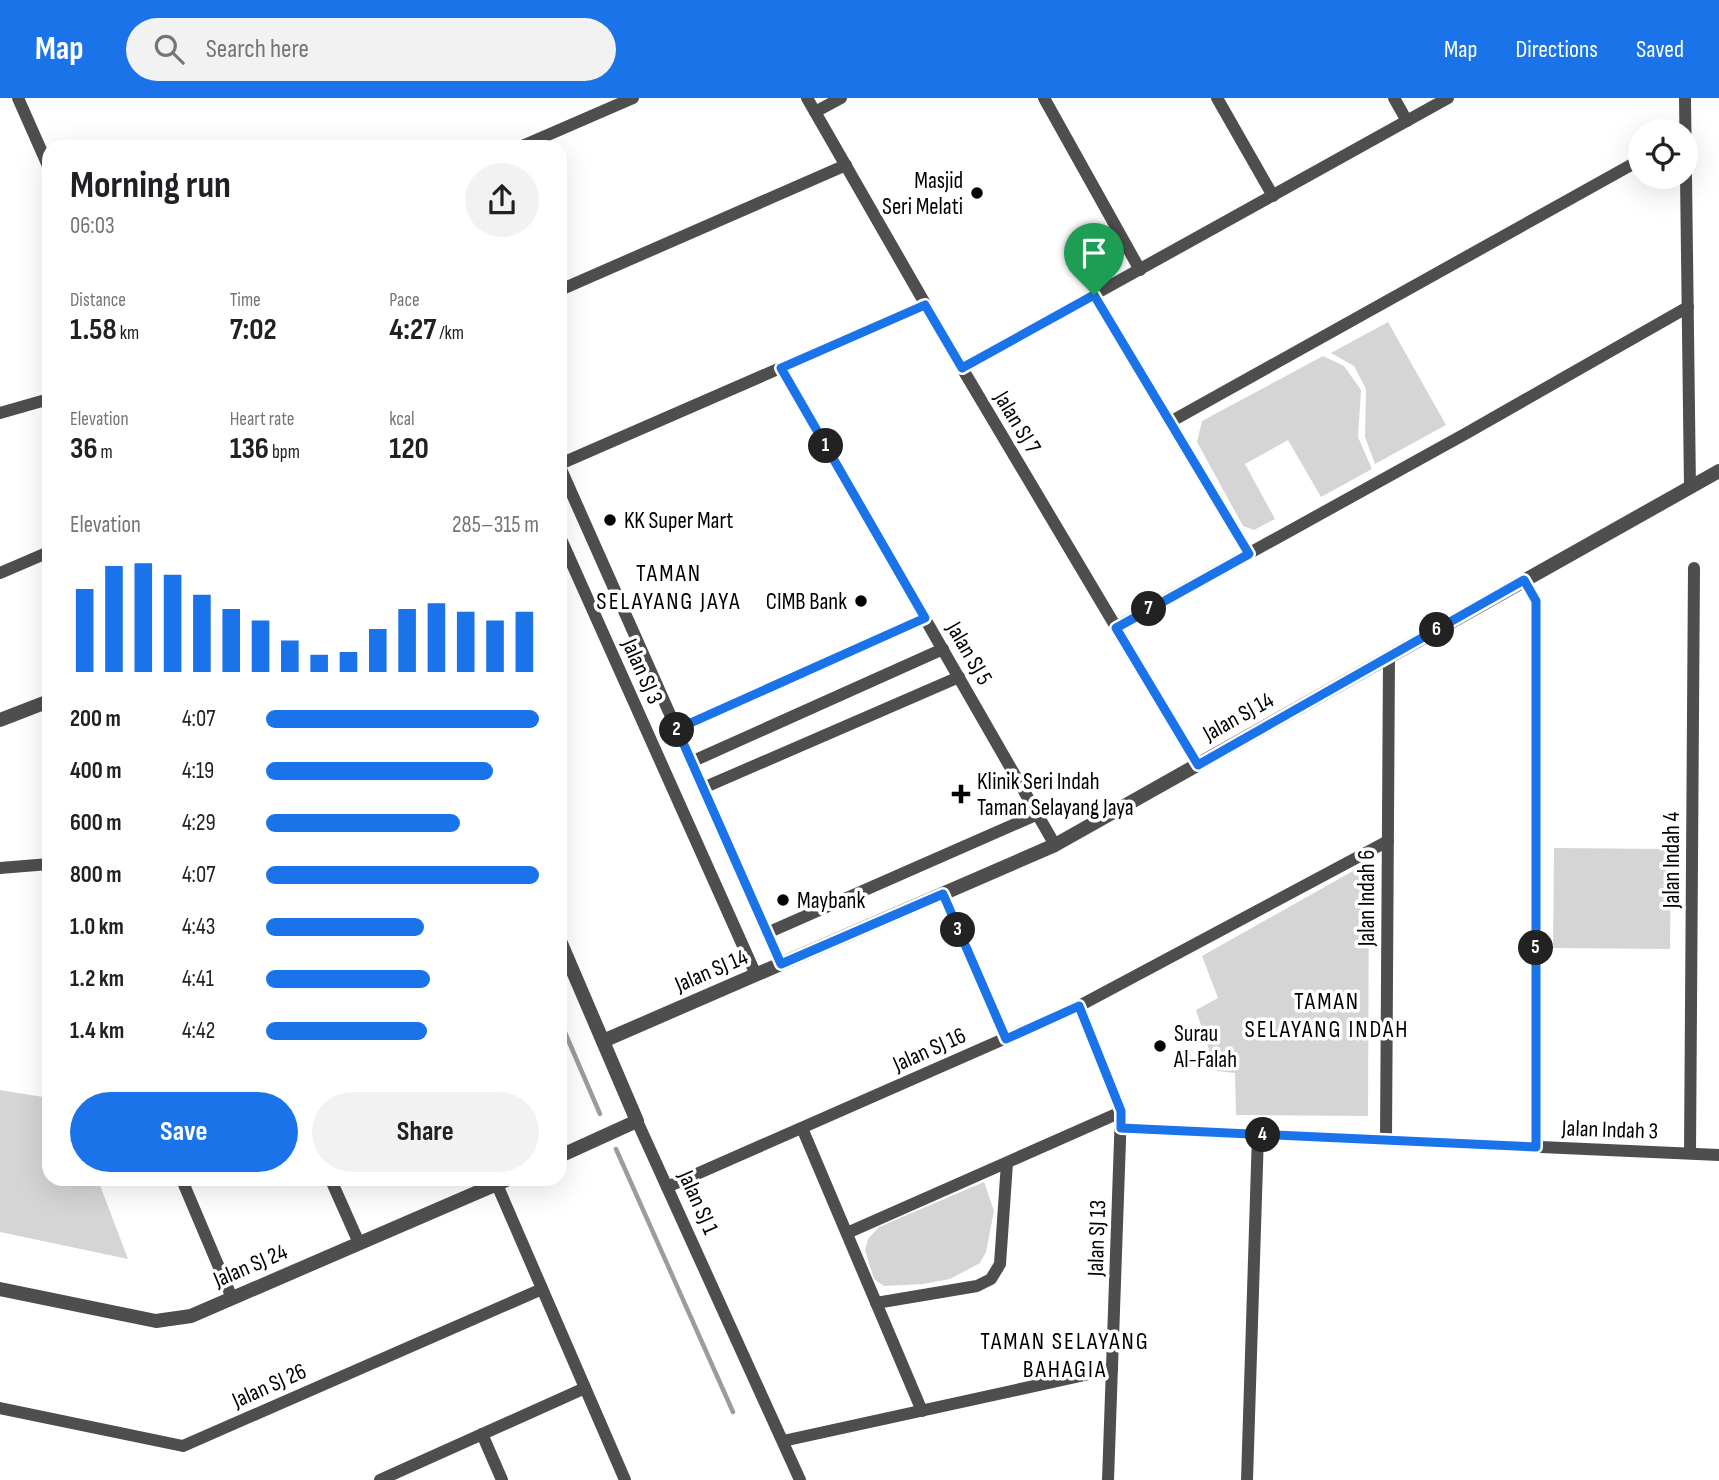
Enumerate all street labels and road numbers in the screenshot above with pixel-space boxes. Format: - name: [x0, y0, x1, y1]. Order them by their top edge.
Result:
- street label: Jalan SJ 7: [987, 385, 1047, 459]
- street label: Jalan SJ 5: [940, 616, 998, 690]
- street label: Jalan SJ 3: [615, 634, 669, 708]
- street label: Jalan SJ 14: [1197, 686, 1279, 748]
- street label: Jalan Indah 4: [1658, 811, 1686, 909]
- street label: Jalan Indah 6: [1353, 850, 1381, 947]
- street label: Jalan SJ 14: [670, 943, 752, 999]
- street label: Jalan SJ 16: [888, 1021, 970, 1079]
- street label: Jalan Indah 3: [1560, 1114, 1659, 1146]
- street label: Jalan SJ 1: [671, 1165, 724, 1239]
- street label: Jalan SJ 13: [1082, 1199, 1112, 1278]
- street label: Jalan SJ 24: [208, 1238, 292, 1294]
- street label: Jalan SJ 26: [227, 1357, 311, 1415]

